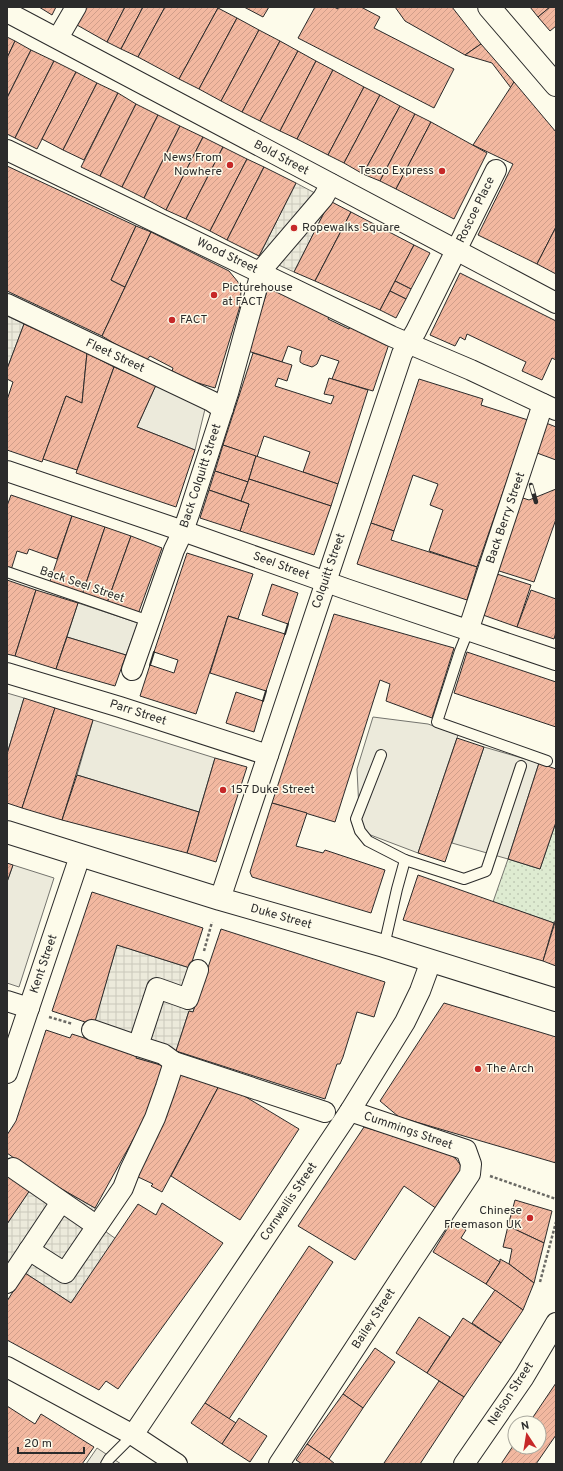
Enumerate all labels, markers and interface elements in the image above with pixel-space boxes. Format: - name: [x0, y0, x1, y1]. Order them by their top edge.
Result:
- street label: Bold Street: [251, 137, 311, 179]
- place label: News From Nowhere: [163, 150, 222, 180]
- marker: News From Nowhere: [225, 160, 235, 170]
- place label: Tesco Express: [358, 163, 434, 179]
- marker: Tesco Express: [437, 166, 447, 176]
- street label: Roscoe Place: [453, 174, 499, 246]
- place label: Ropewalks Square: [302, 220, 400, 236]
- marker: Ropewalks Square: [289, 223, 299, 233]
- street label: Wood Street: [194, 234, 260, 278]
- place label: Picturehouse at FACT: [222, 280, 293, 310]
- marker: Picturehouse at FACT: [209, 290, 219, 300]
- place label: FACT: [180, 312, 207, 328]
- marker: FACT: [167, 315, 177, 325]
- street label: Fleet Street: [83, 335, 147, 377]
- street label: Back Colquitt Street: [177, 422, 225, 530]
- street label: Back Berry Street: [483, 470, 529, 566]
- street label: Colquitt Street: [309, 531, 349, 611]
- street label: Seel Street: [250, 548, 312, 584]
- street label: Back Seel Street: [37, 563, 127, 607]
- street label: Parr Street: [108, 696, 168, 730]
- place label: 157 Duke Street: [231, 782, 315, 798]
- marker: 157 Duke Street: [218, 785, 228, 795]
- street label: Duke Street: [248, 901, 314, 933]
- street label: Kent Street: [26, 932, 62, 996]
- place label: The Arch: [486, 1061, 534, 1077]
- marker: The Arch: [473, 1064, 483, 1074]
- street label: Cummings Street: [361, 1108, 455, 1154]
- street label: Cornwallis Street: [257, 1160, 321, 1244]
- place label: Chinese Freemason UK: [444, 1203, 522, 1233]
- marker: Chinese Freemason UK: [525, 1213, 535, 1223]
- street label: Bailey Street: [349, 1286, 399, 1352]
- street label: Nelson Street: [485, 1360, 537, 1428]
- north arrow: [507, 1415, 547, 1455]
- scale bar: [18, 1429, 84, 1455]
- text: 20 m: [24, 1436, 52, 1452]

